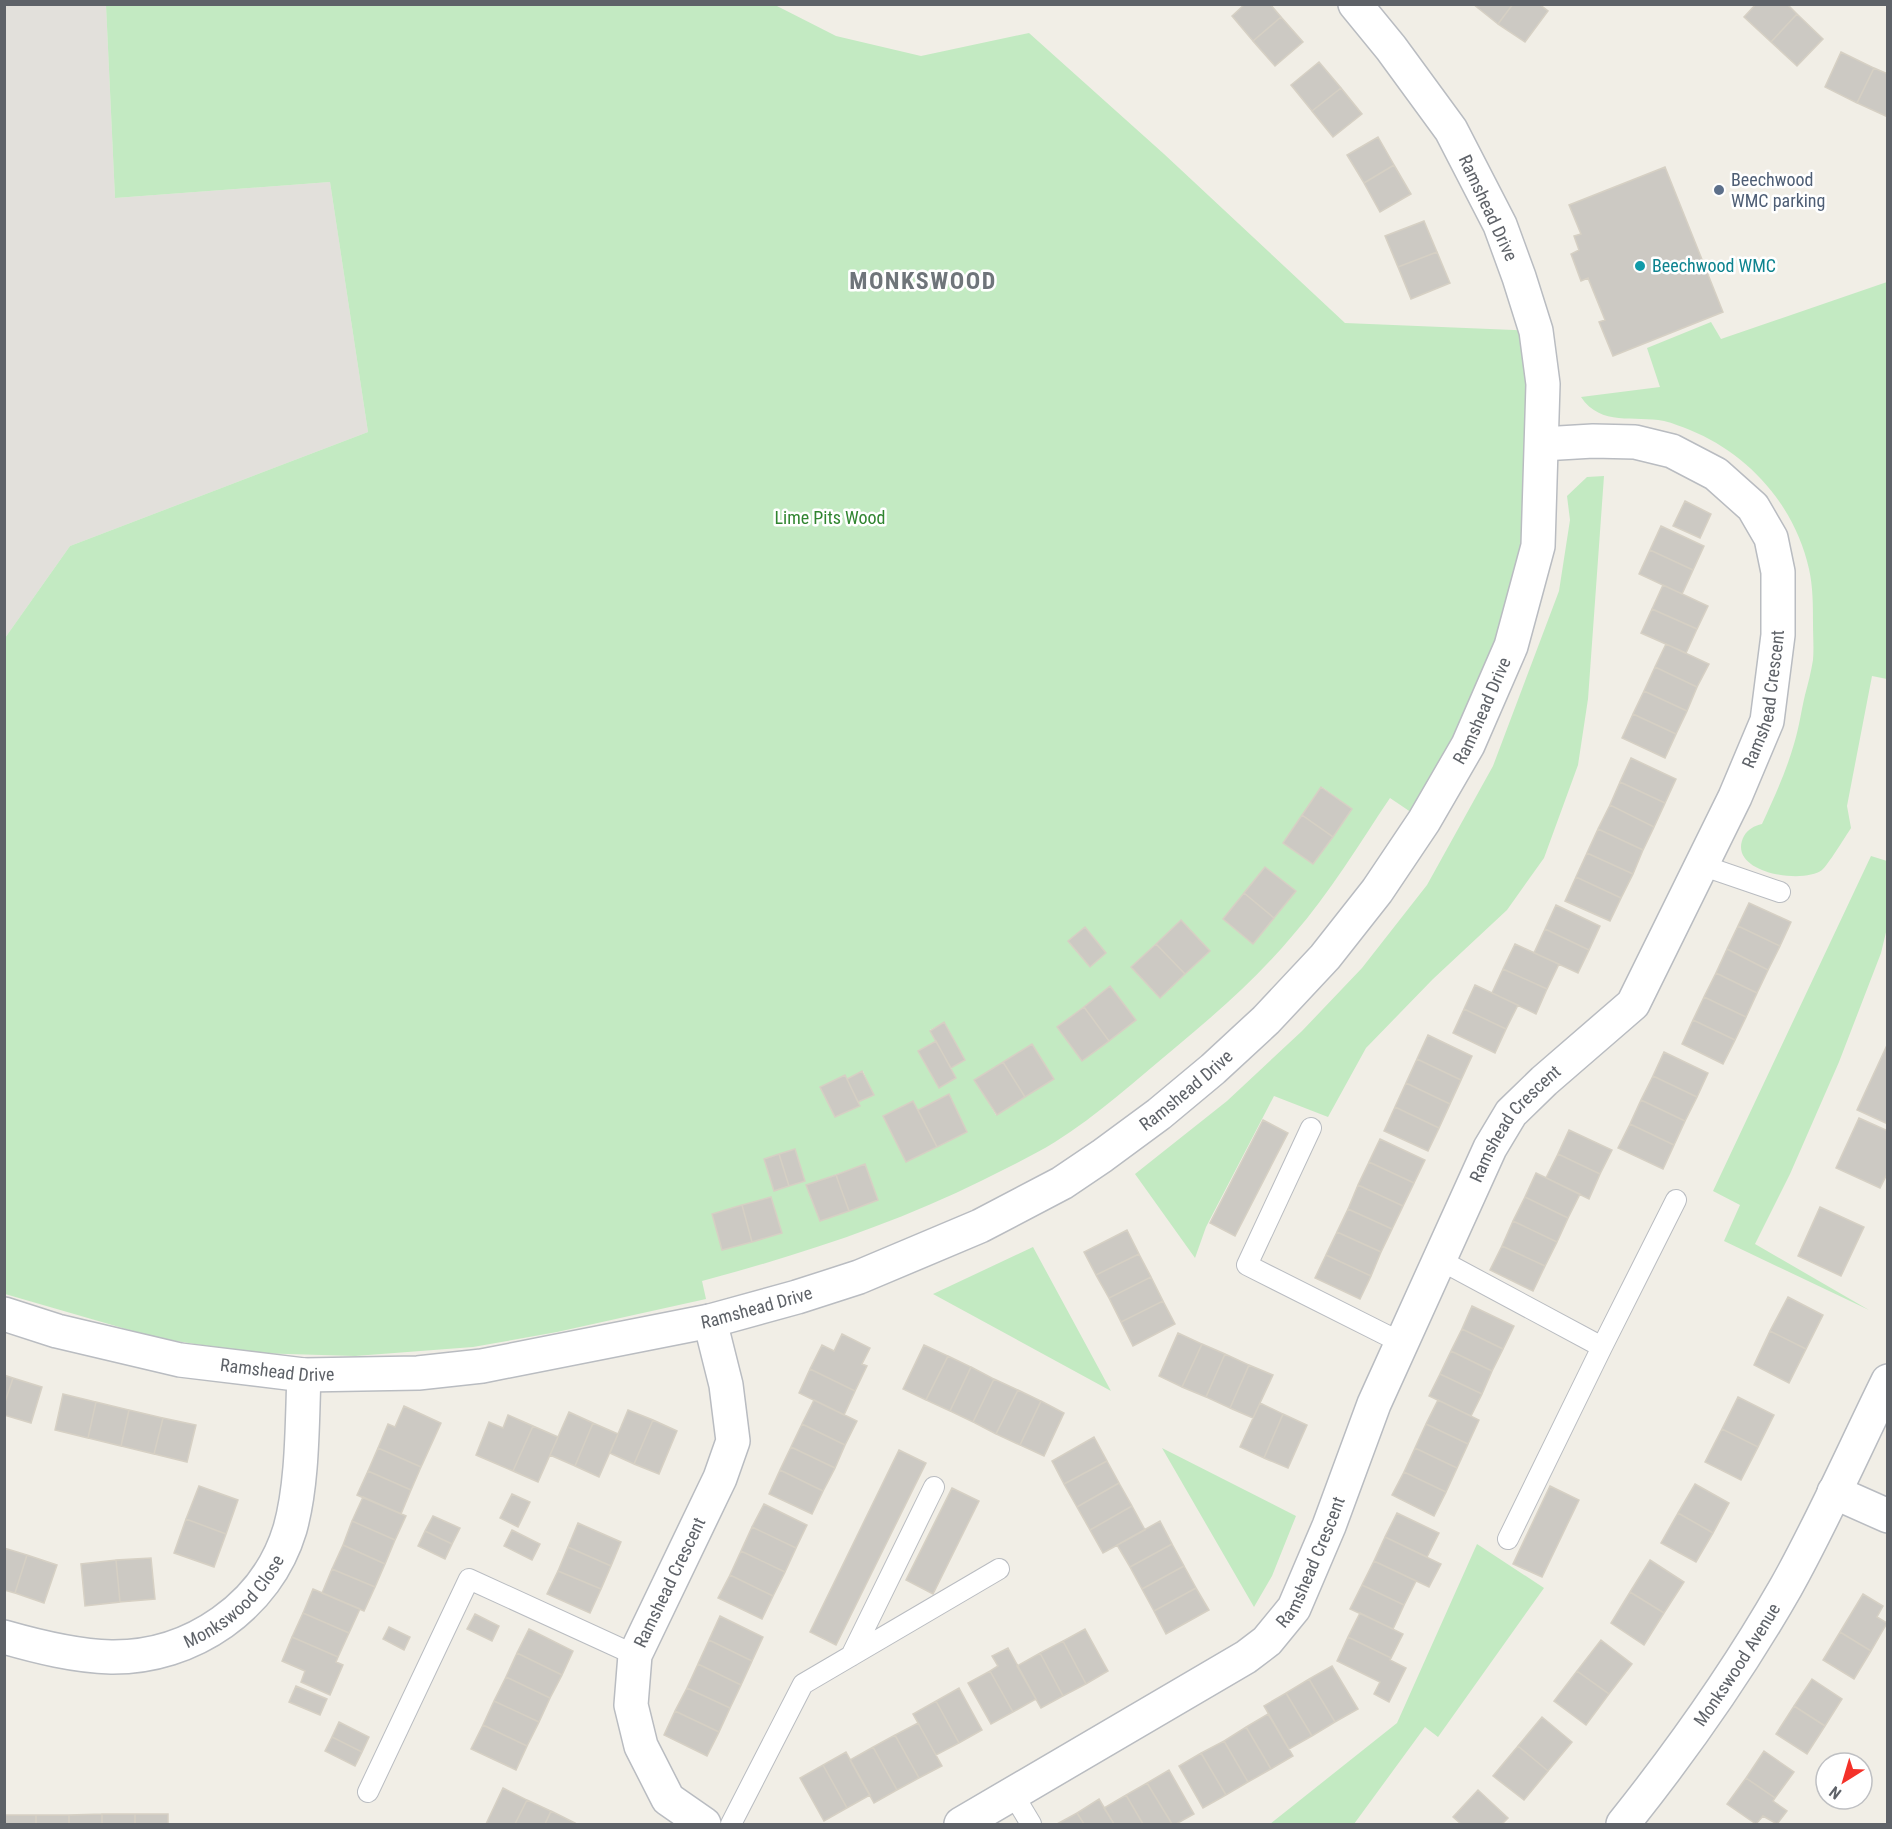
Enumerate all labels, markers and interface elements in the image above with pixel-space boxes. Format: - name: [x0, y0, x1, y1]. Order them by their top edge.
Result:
- street label: Ramshead Drive: [1455, 151, 1522, 264]
- place label: Beechwood WMC parking: [1731, 169, 1825, 211]
- marker: Beechwood WMC parking: [1712, 183, 1726, 197]
- place label: Beechwood WMC: [1652, 255, 1776, 276]
- marker: Beechwood WMC: [1633, 259, 1647, 273]
- district label: MONKSWOOD: [849, 267, 997, 295]
- park label: Lime Pits Wood: [774, 507, 886, 528]
- street label: Ramshead Crescent: [1737, 630, 1788, 771]
- street label: Ramshead Drive: [1448, 654, 1515, 768]
- street label: Ramshead Drive: [1135, 1045, 1237, 1135]
- street label: Ramshead Crescent: [1465, 1061, 1565, 1185]
- street label: Ramshead Drive: [699, 1282, 815, 1333]
- street label: Ramshead Drive: [219, 1354, 335, 1386]
- street label: Ramshead Crescent: [1271, 1494, 1349, 1632]
- street label: Ramshead Crescent: [629, 1514, 709, 1651]
- street label: Monkswood Close: [180, 1551, 288, 1652]
- street label: Monkswood Avenue: [1689, 1599, 1784, 1730]
- north arrow: [1814, 1751, 1874, 1811]
- text: N: [1826, 1782, 1845, 1803]

